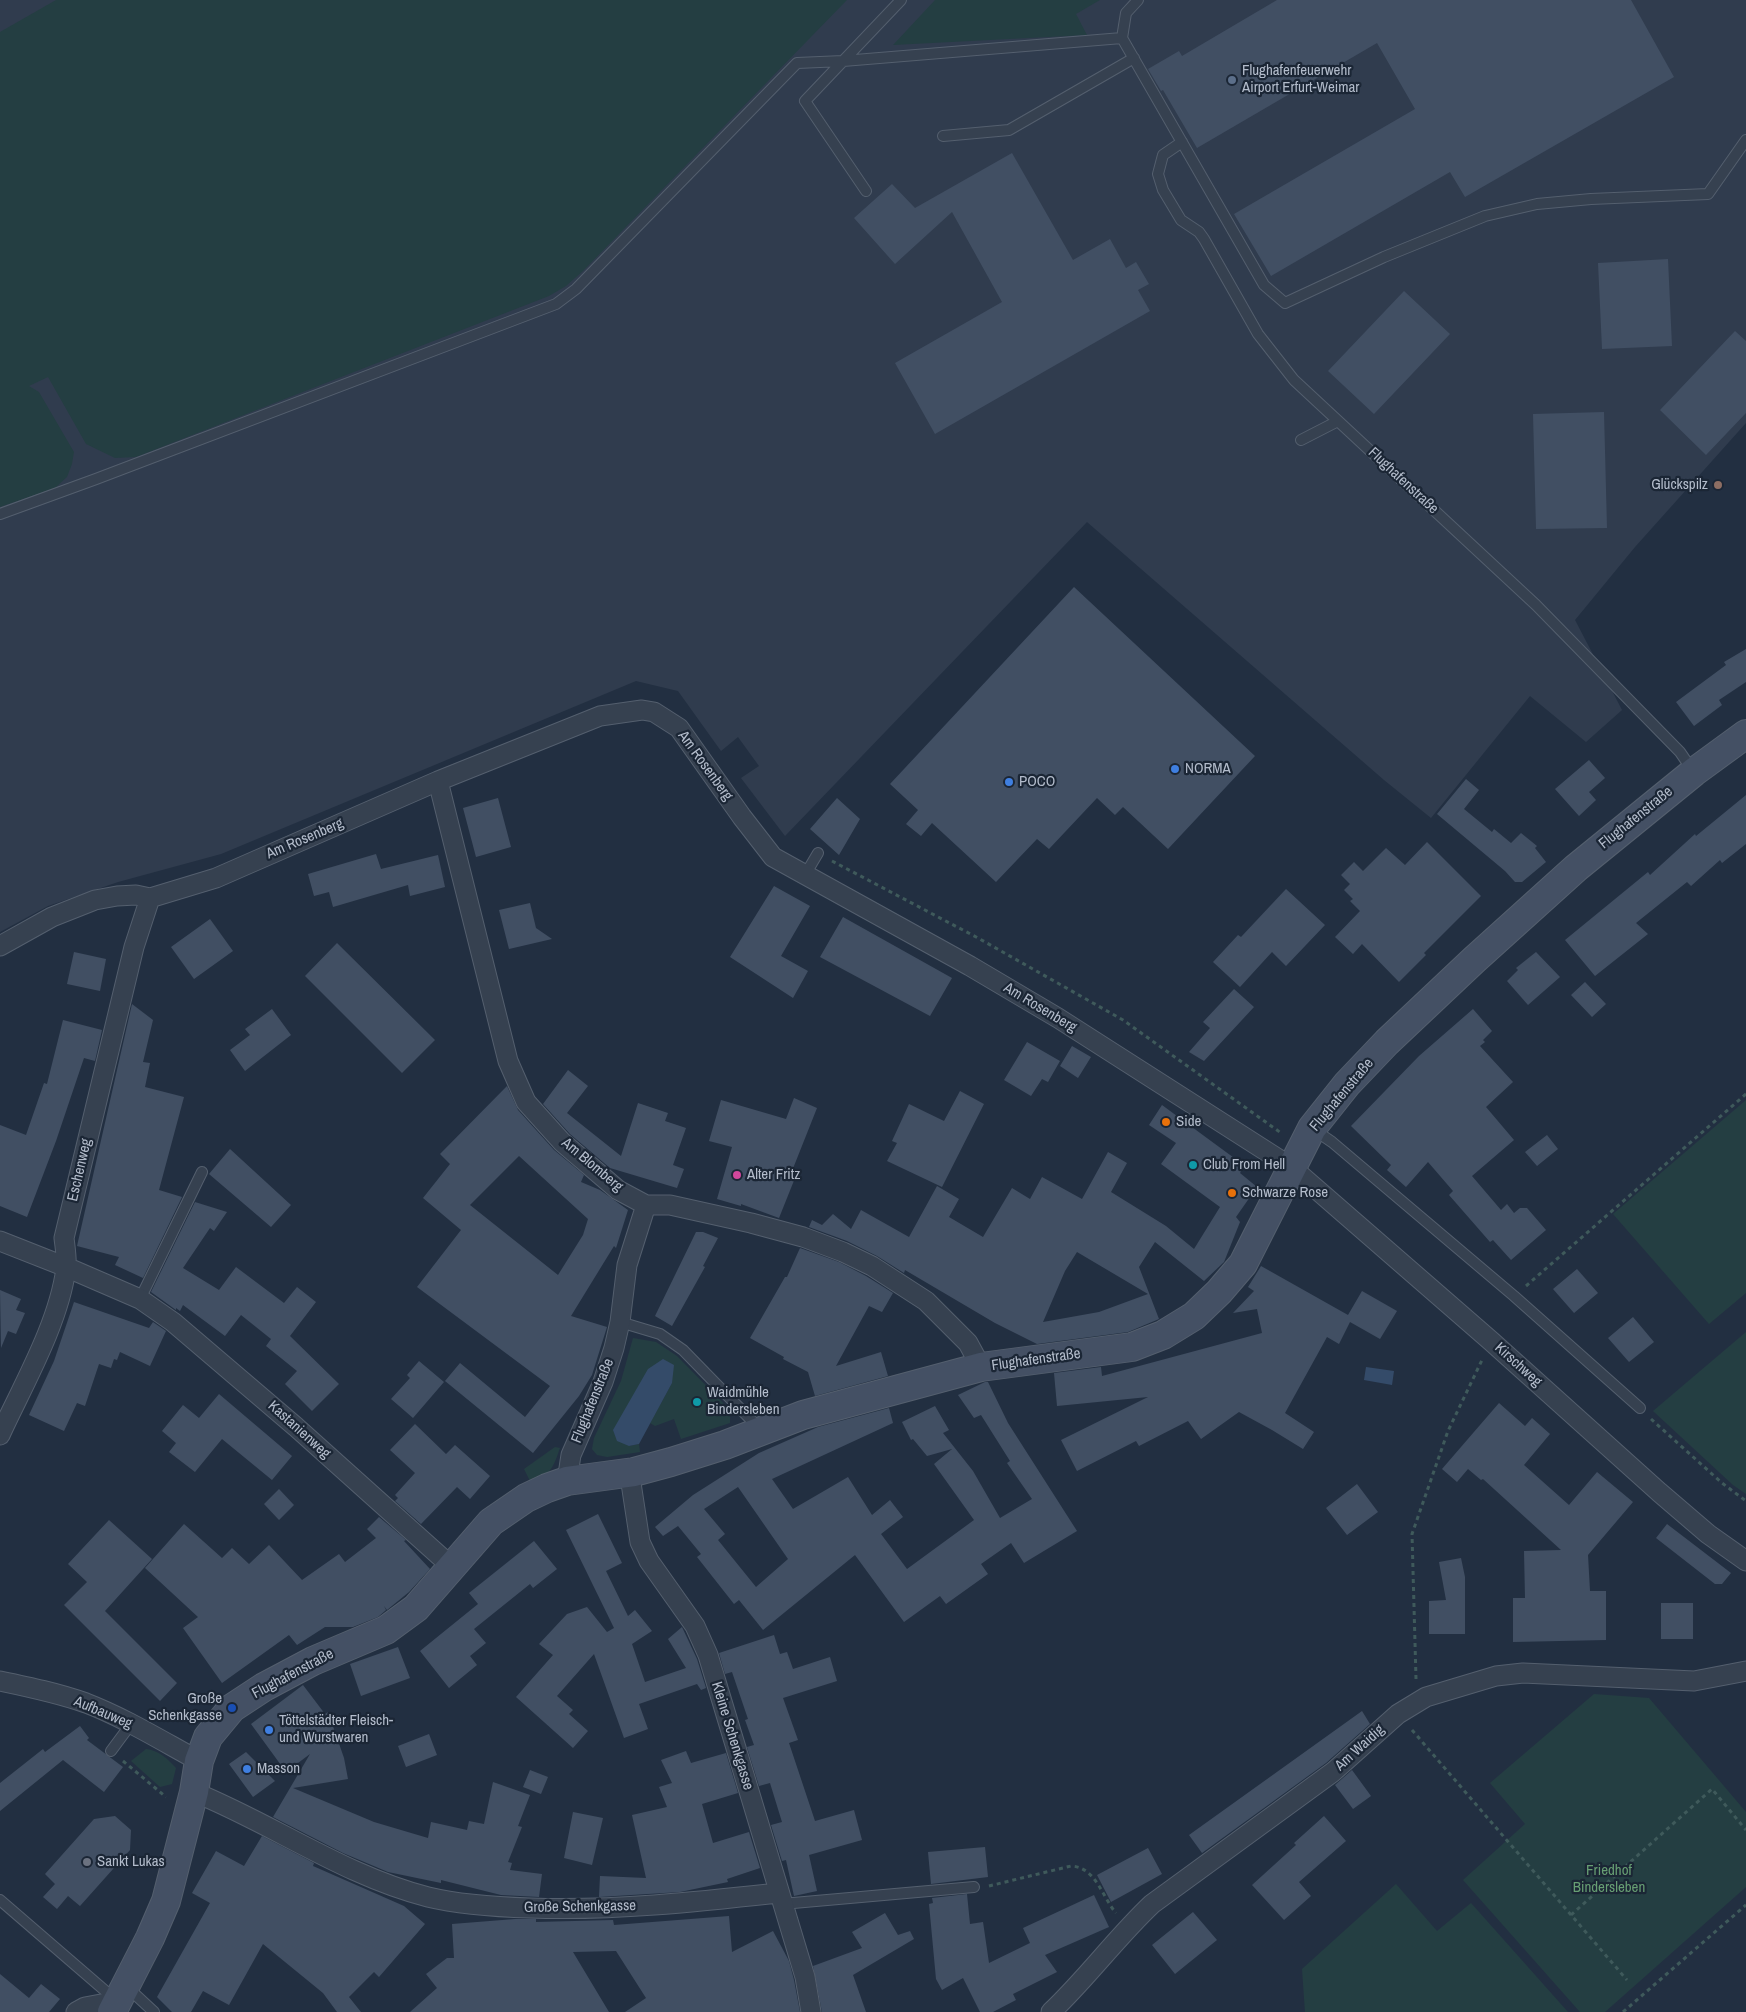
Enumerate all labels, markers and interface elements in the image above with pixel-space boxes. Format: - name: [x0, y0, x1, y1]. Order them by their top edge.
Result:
- place label: Flughafenfeuerwehr Airport Erfurt-Weimar: [1242, 62, 1359, 97]
- marker: Flughafenfeuerwehr Airport Erfurt-Weimar: [1226, 74, 1238, 86]
- street label: Flughafenstraße: [1364, 444, 1442, 518]
- place label: Glückspilz: [1651, 476, 1708, 494]
- marker: Glückspilz: [1712, 479, 1724, 491]
- street label: Am Rosenberg: [674, 728, 736, 804]
- place label: NORMA: [1185, 760, 1231, 778]
- marker: NORMA: [1169, 763, 1181, 775]
- place label: POCO: [1019, 773, 1055, 791]
- marker: POCO: [1003, 776, 1015, 788]
- street label: Flughafenstraße: [1596, 783, 1676, 853]
- street label: Am Rosenberg: [264, 815, 346, 863]
- street label: Am Rosenberg: [1000, 979, 1080, 1037]
- street label: Flughafenstraße: [1306, 1055, 1378, 1135]
- place label: Side: [1176, 1113, 1201, 1131]
- marker: Side: [1160, 1116, 1172, 1128]
- street label: Am Blomberg: [558, 1134, 626, 1196]
- street label: Eschenweg: [64, 1137, 96, 1203]
- place label: Club From Hell: [1203, 1156, 1285, 1174]
- marker: Club From Hell: [1187, 1159, 1199, 1171]
- place label: Alter Fritz: [747, 1166, 800, 1184]
- marker: Alter Fritz: [731, 1169, 743, 1181]
- place label: Schwarze Rose: [1242, 1184, 1328, 1202]
- marker: Schwarze Rose: [1226, 1187, 1238, 1199]
- street label: Kirschweg: [1491, 1339, 1545, 1391]
- street label: Flughafenstraße: [990, 1345, 1082, 1375]
- street label: Flughafenstraße: [568, 1356, 618, 1446]
- place label: Waidmühle Bindersleben: [707, 1384, 779, 1419]
- marker: Waidmühle Bindersleben: [691, 1396, 703, 1408]
- street label: Kastanienweg: [264, 1397, 334, 1463]
- street label: Flughafenstraße: [249, 1645, 337, 1703]
- street label: Kleine Schenkgasse: [707, 1680, 757, 1792]
- place label: Große Schenkgasse: [148, 1690, 222, 1725]
- street label: Aufbauweg: [71, 1693, 135, 1733]
- marker: Große Schenkgasse: [226, 1702, 238, 1714]
- place label: Töttelstädter Fleisch- und Wurstwaren: [279, 1712, 393, 1747]
- street label: Am Waidig: [1332, 1721, 1388, 1775]
- marker: Töttelstädter Fleisch- und Wurstwaren: [263, 1724, 275, 1736]
- place label: Masson: [257, 1760, 300, 1778]
- marker: Masson: [241, 1763, 253, 1775]
- place label: Sankt Lukas: [97, 1853, 165, 1871]
- marker: Sankt Lukas: [81, 1856, 93, 1868]
- park label: Friedhof Bindersleben: [1573, 1862, 1645, 1897]
- street label: Große Schenkgasse: [524, 1897, 636, 1917]

